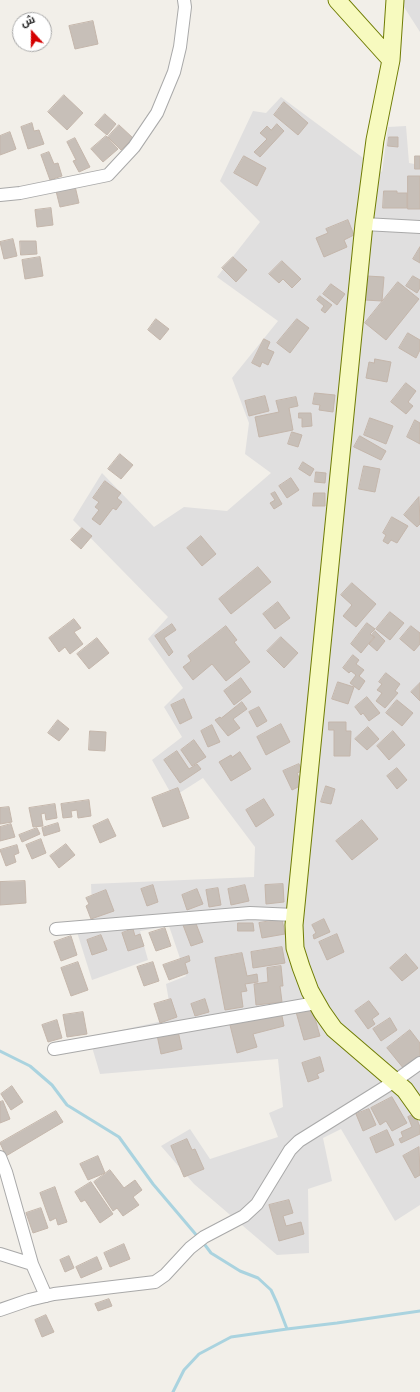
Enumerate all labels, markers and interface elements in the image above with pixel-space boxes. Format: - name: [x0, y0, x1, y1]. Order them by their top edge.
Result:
- north arrow: [12, 12, 52, 52]
- text: ش: [19, 13, 37, 31]

